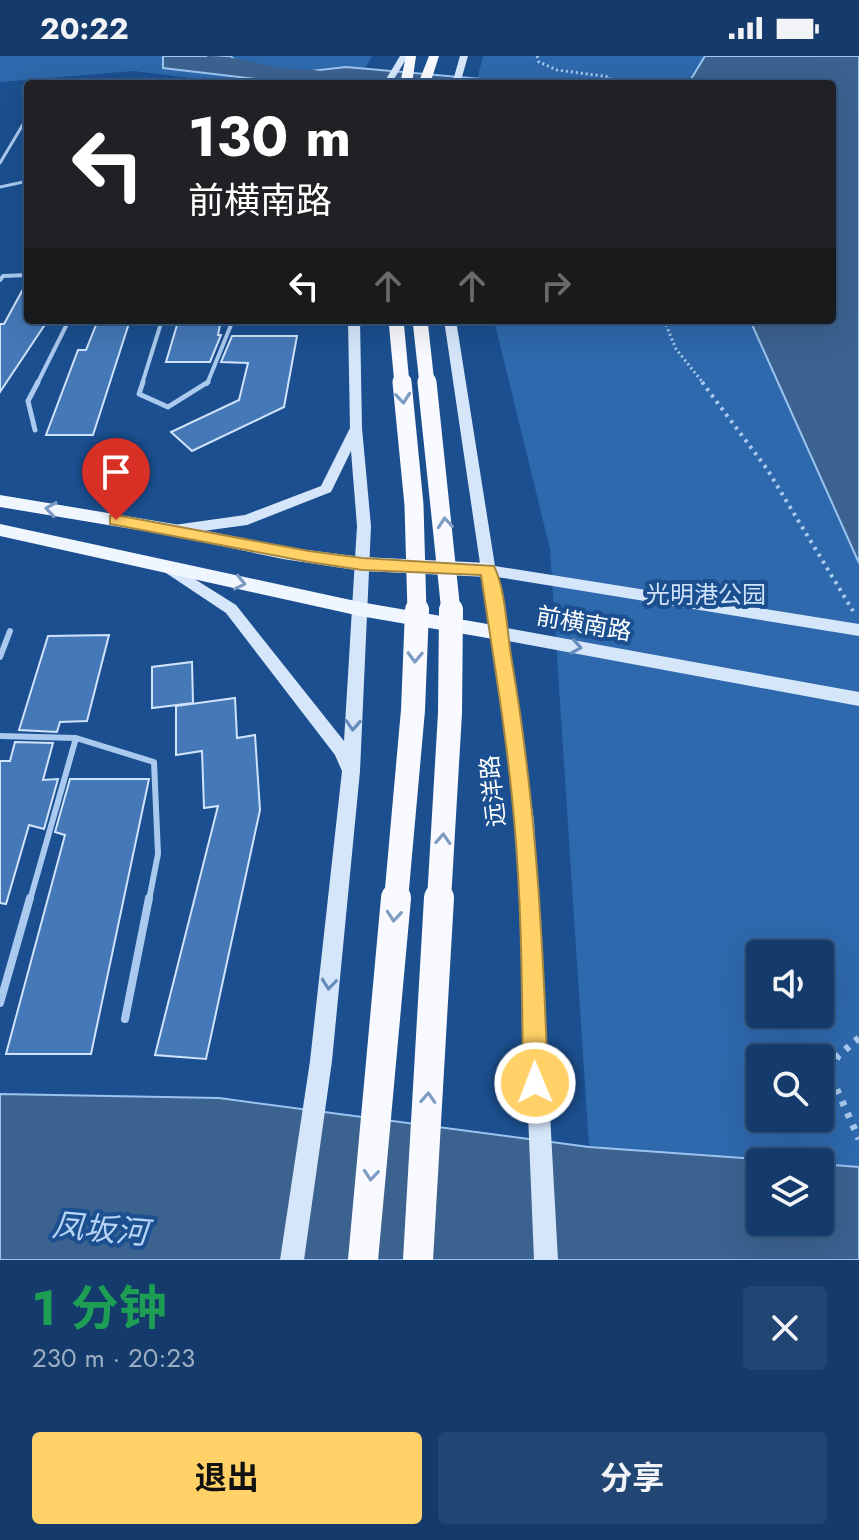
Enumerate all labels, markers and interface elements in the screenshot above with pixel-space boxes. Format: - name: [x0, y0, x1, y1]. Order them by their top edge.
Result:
- text: 20:22: [40, 7, 129, 50]
- text: 130 m: [188, 96, 351, 177]
- icon: left: [56, 112, 160, 216]
- text: 前横南路: [188, 174, 332, 226]
- icon: left: [282, 264, 326, 308]
- icon: ahead: [366, 264, 410, 308]
- icon: ahead: [450, 264, 494, 308]
- icon: right: [534, 264, 578, 308]
- one-way arrow: [395, 392, 412, 405]
- pin: [82, 438, 150, 520]
- icon: arrive: [94, 450, 138, 494]
- one-way arrow: [44, 502, 58, 519]
- one-way arrow: [437, 516, 454, 529]
- one-way arrow: [233, 574, 247, 591]
- park label: 光明港公园: [646, 577, 766, 612]
- street label: 前横南路: [534, 598, 634, 649]
- one-way arrow: [569, 638, 583, 655]
- one-way arrow: [407, 651, 424, 664]
- one-way arrow: [345, 719, 362, 732]
- street label: 远洋路: [471, 753, 514, 829]
- one-way arrow: [434, 832, 451, 845]
- one-way arrow: [386, 910, 403, 923]
- map controls: [746, 940, 834, 1236]
- button: sound: [746, 940, 834, 1028]
- one-way arrow: [320, 978, 337, 991]
- position arrow: [493, 1041, 577, 1125]
- button: search: [746, 1044, 834, 1132]
- one-way arrow: [419, 1091, 436, 1104]
- button: layers: [746, 1148, 834, 1236]
- one-way arrow: [362, 1169, 379, 1182]
- water label: 凤坂河: [50, 1202, 156, 1257]
- text: 1 分钟: [32, 1274, 167, 1343]
- button: close: [743, 1286, 827, 1370]
- text: 230 m · 20:23: [32, 1339, 195, 1377]
- button: 退出: [32, 1432, 422, 1524]
- button: 分享: [438, 1432, 827, 1524]

